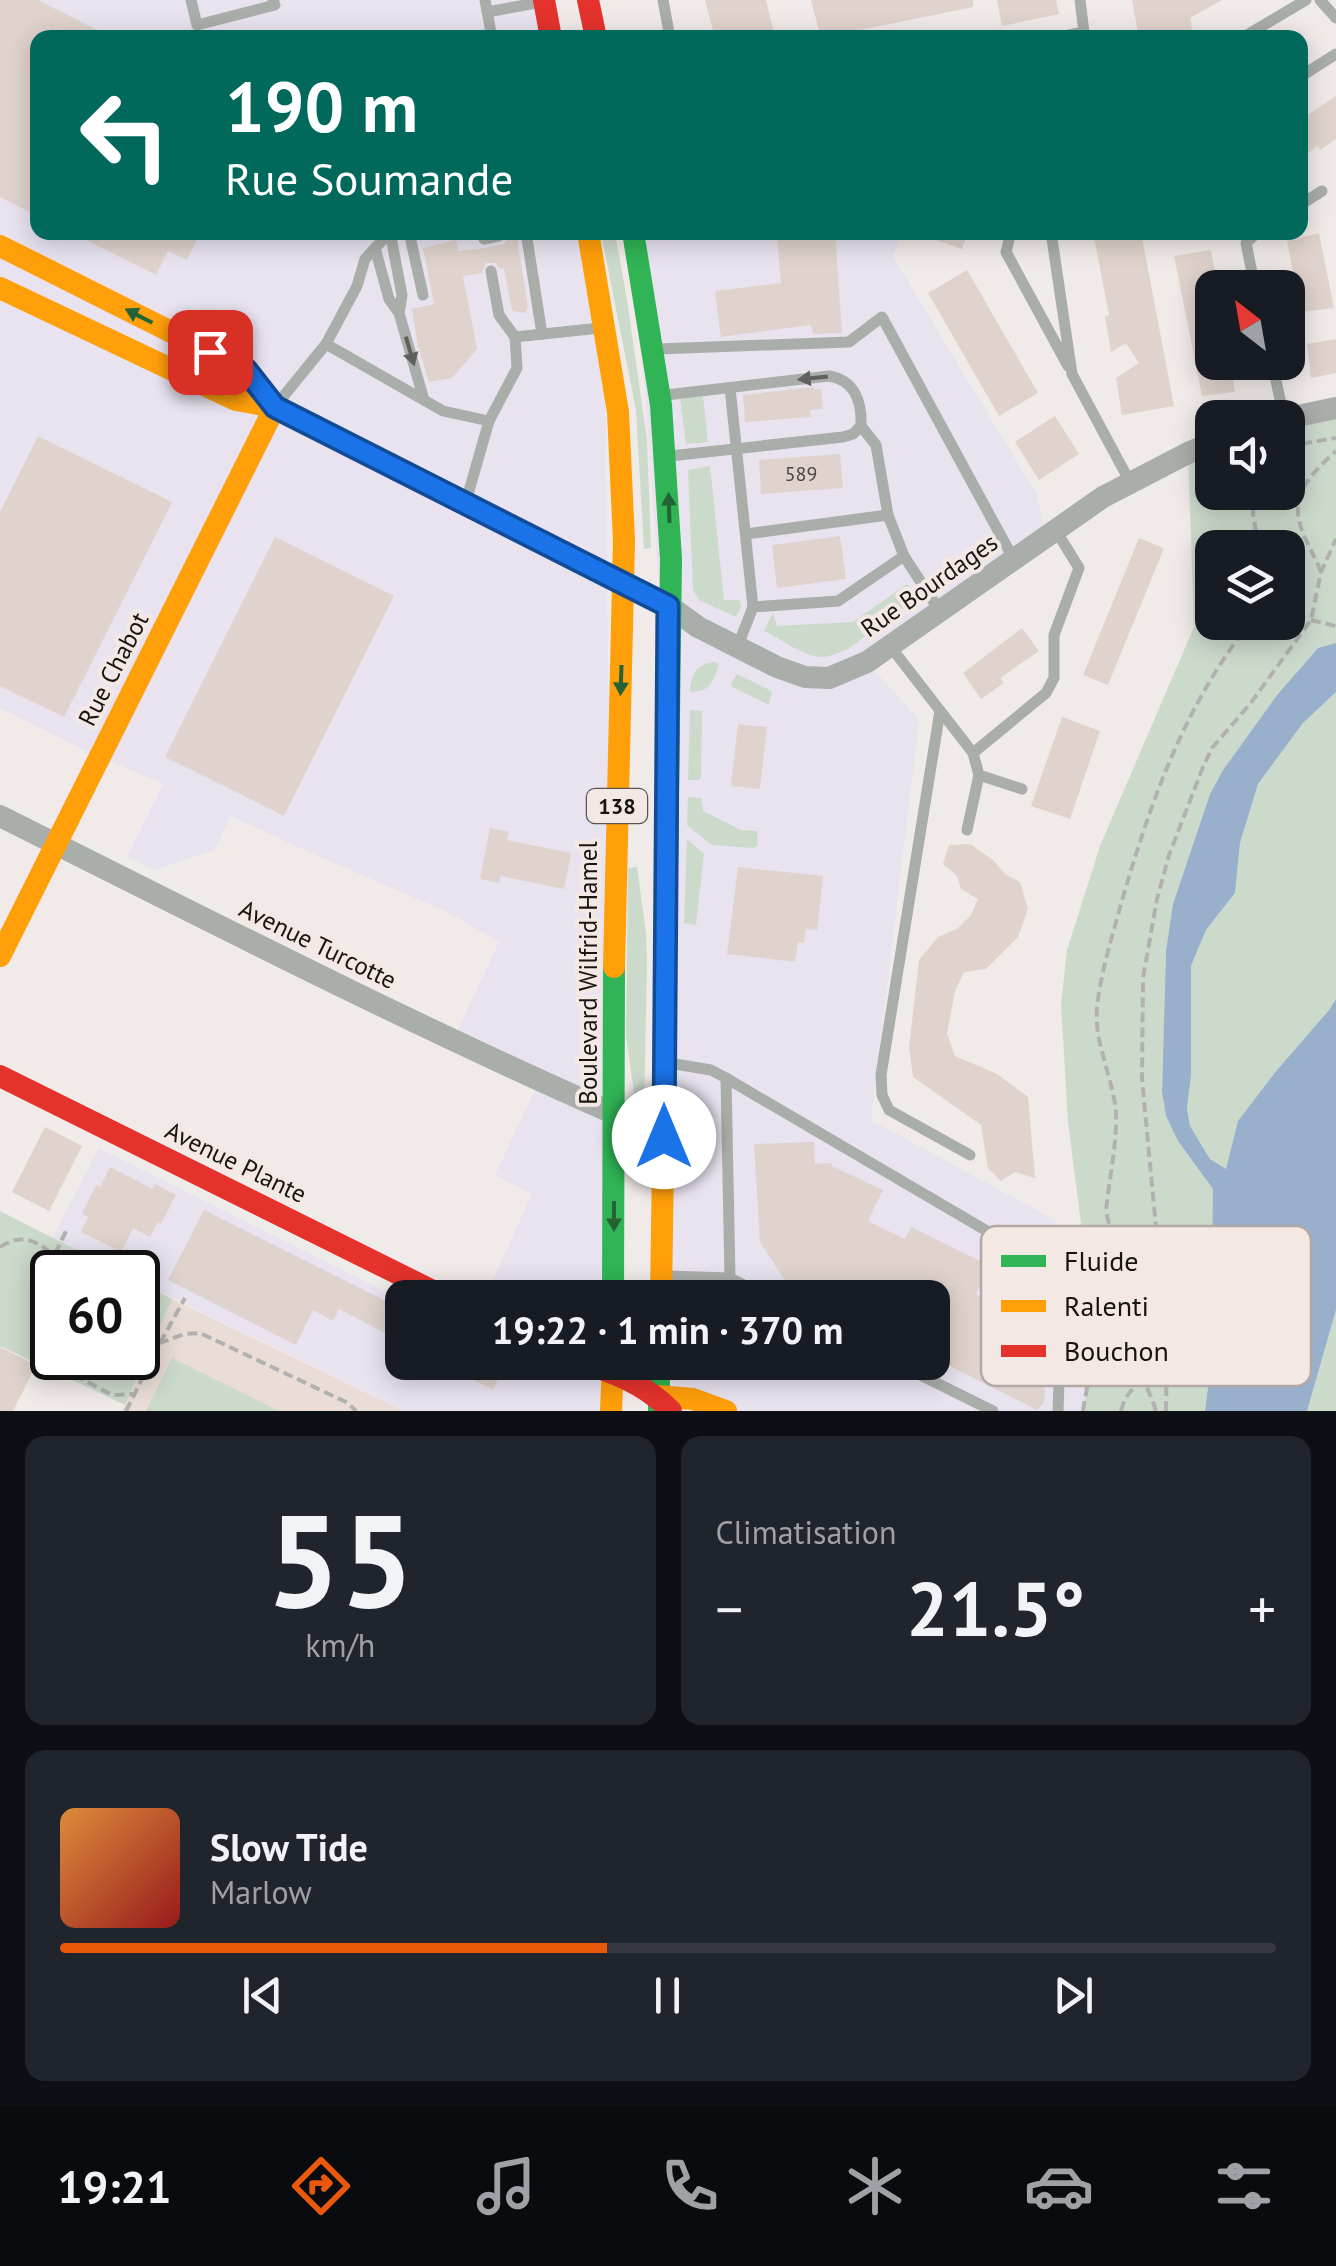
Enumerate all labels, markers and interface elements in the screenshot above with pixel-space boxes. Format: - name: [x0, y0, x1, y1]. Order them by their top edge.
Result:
- text: 190 m: [225, 61, 418, 151]
- icon: left: [60, 70, 190, 200]
- text: Rue Soumande: [225, 149, 513, 207]
- north arrow: [1195, 270, 1305, 380]
- map controls: [1195, 270, 1305, 640]
- one-way arrow: [124, 308, 153, 325]
- pin: [168, 310, 253, 395]
- icon: arrive: [183, 325, 238, 380]
- one-way arrow: [403, 336, 418, 367]
- one-way arrow: [797, 370, 829, 386]
- button: sound: [1195, 400, 1305, 510]
- house number: 589: [785, 461, 817, 487]
- one-way arrow: [661, 492, 677, 524]
- street label: Rue Bourdages: [854, 526, 1004, 644]
- button: layers: [1195, 530, 1305, 640]
- street label: Rue Chabot: [71, 606, 155, 731]
- one-way arrow: [613, 664, 629, 696]
- road number: 138: [587, 789, 647, 823]
- street label: Boulevard Wilfrid-Hamel: [572, 841, 604, 1105]
- street label: Avenue Turcotte: [234, 892, 402, 996]
- position arrow: [612, 1085, 716, 1189]
- street label: Avenue Plante: [160, 1114, 312, 1210]
- one-way arrow: [606, 1200, 622, 1232]
- legend: [981, 1226, 1311, 1386]
- text: Fluide: [1064, 1242, 1139, 1279]
- speed limit sign: 60: [30, 1250, 160, 1380]
- text: Ralenti: [1064, 1287, 1149, 1324]
- text: 19:22 · 1 min · 370 m: [492, 1305, 843, 1354]
- text: Bouchon: [1064, 1332, 1169, 1369]
- text: 55: [267, 1475, 414, 1643]
- text: Climatisation: [716, 1511, 896, 1553]
- text: 21.5°: [906, 1560, 1085, 1657]
- text: −: [716, 1573, 743, 1644]
- text: +: [1248, 1573, 1276, 1644]
- text: km/h: [305, 1624, 375, 1666]
- text: Slow Tide: [210, 1822, 368, 1871]
- text: Marlow: [210, 1871, 312, 1913]
- icon: previous: [235, 1968, 290, 2023]
- icon: pause: [640, 1968, 695, 2023]
- icon: next: [1046, 1968, 1101, 2023]
- icon: directions: [286, 2151, 356, 2221]
- icon: music: [471, 2151, 541, 2221]
- icon: phone: [655, 2151, 725, 2221]
- icon: climate: [840, 2151, 910, 2221]
- icon: car: [1024, 2151, 1094, 2221]
- icon: filters: [1209, 2151, 1279, 2221]
- text: 19:21: [57, 2157, 171, 2215]

